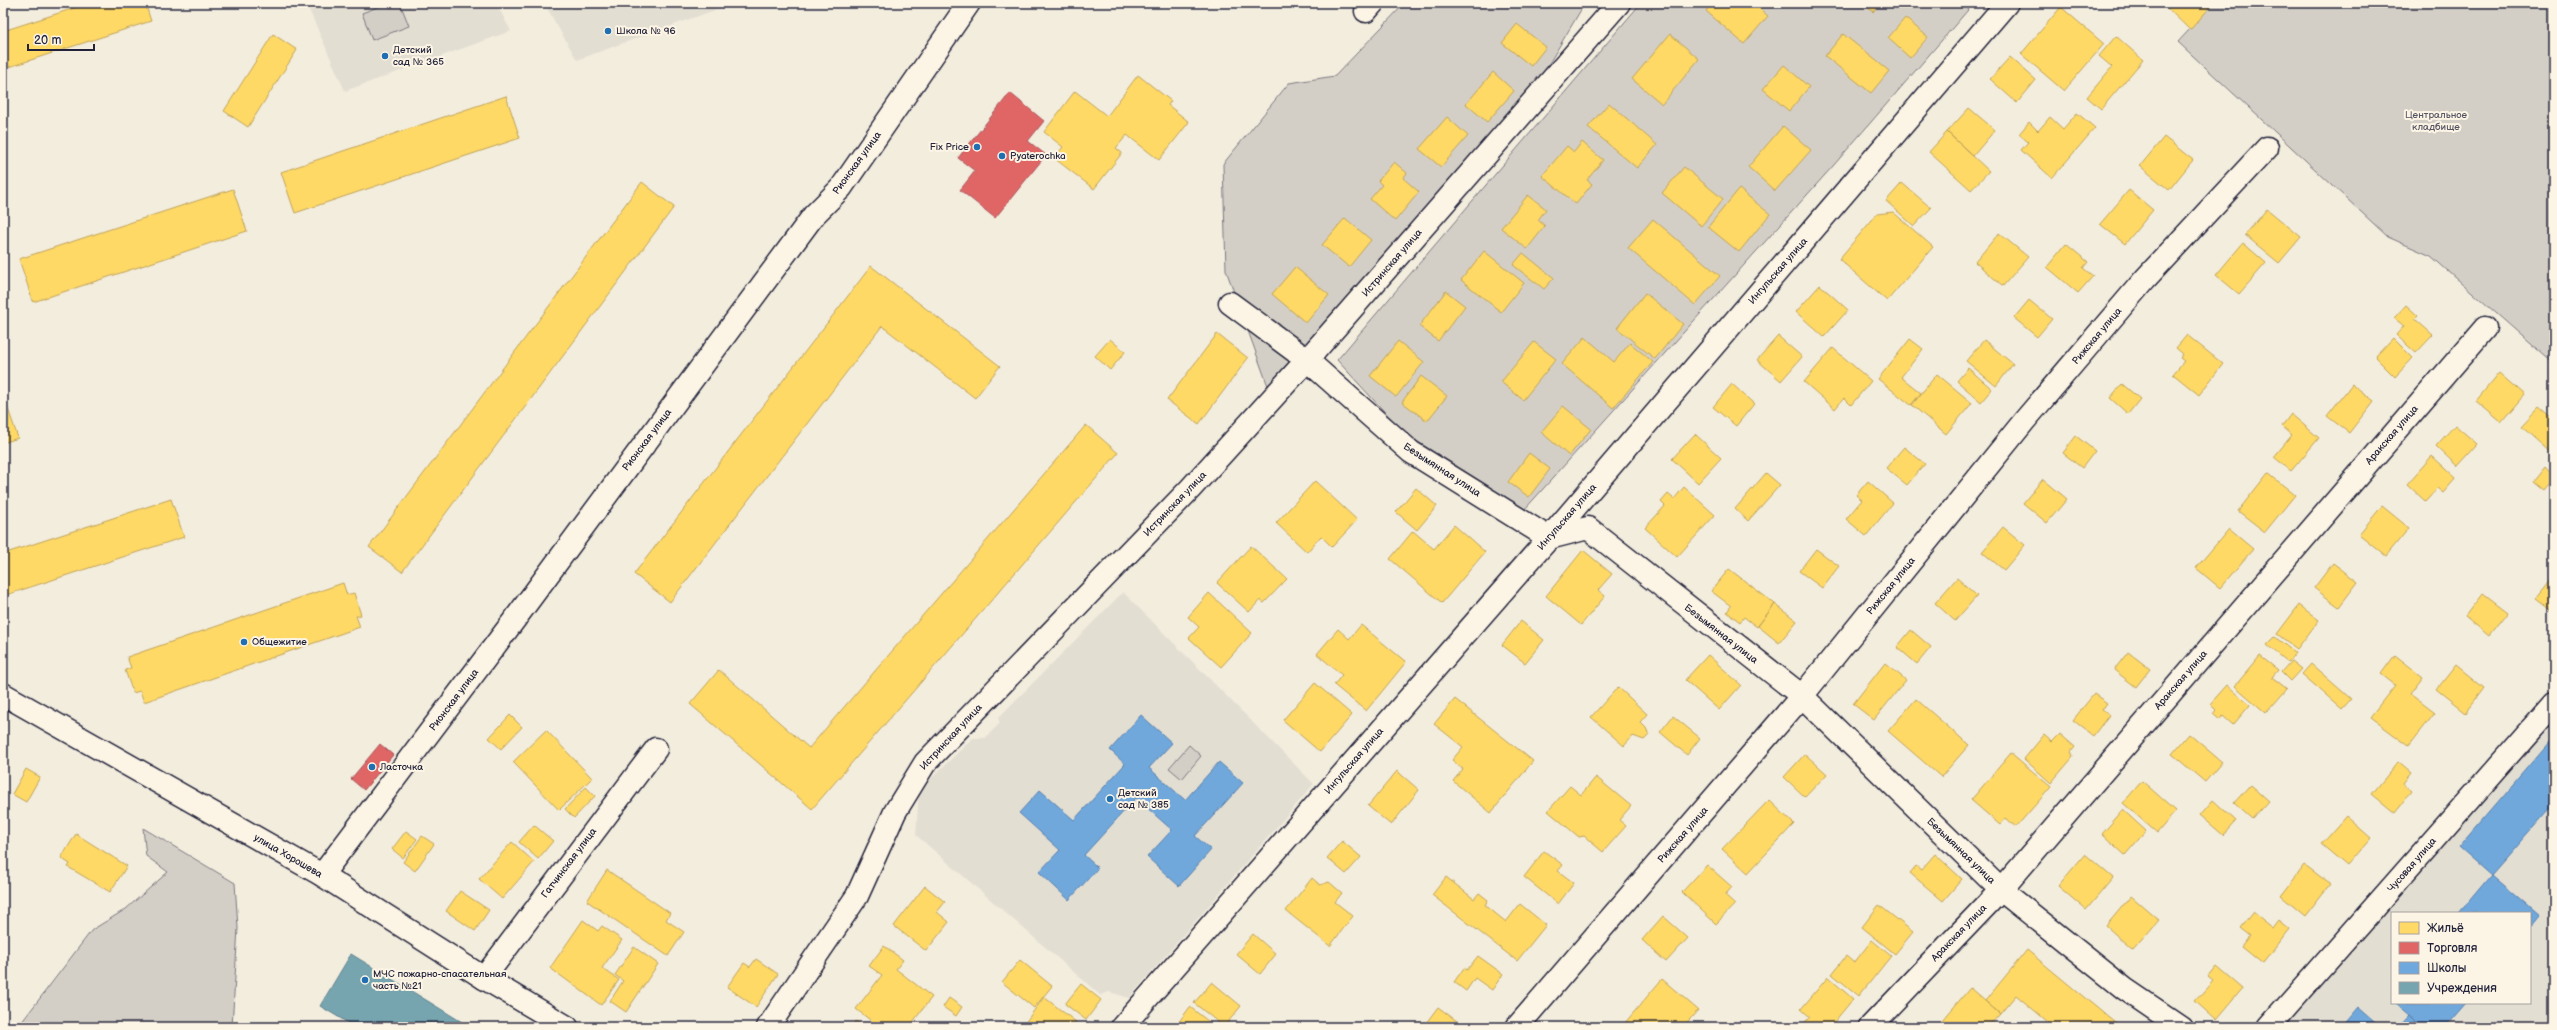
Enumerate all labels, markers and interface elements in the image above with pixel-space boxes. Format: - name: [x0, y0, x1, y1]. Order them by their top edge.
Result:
- place label: Школа № 96: [616, 25, 676, 37]
- scale bar: [28, 26, 94, 52]
- marker: Школа № 96: [603, 26, 613, 36]
- text: 20 m: [34, 33, 61, 48]
- place label: Детский сад № 365: [393, 44, 444, 68]
- marker: Детский сад № 365: [380, 51, 390, 61]
- park label: Центральное кладбище: [2405, 109, 2468, 133]
- street label: Рионская улица: [830, 129, 884, 197]
- place label: Fix Price: [930, 141, 969, 153]
- marker: Fix Price: [972, 142, 982, 152]
- place label: Pyaterochka: [1010, 150, 1066, 162]
- marker: Pyaterochka: [997, 151, 1007, 161]
- street label: Истринская улица: [1359, 227, 1425, 299]
- street label: Ингульская улица: [1746, 235, 1810, 307]
- street label: Рижская улица: [2070, 305, 2124, 367]
- street label: Аракская улица: [2362, 403, 2421, 468]
- street label: Рионская улица: [620, 407, 674, 473]
- street label: Безымянная улица: [1401, 441, 1483, 500]
- street label: Истринская улица: [1141, 469, 1209, 539]
- street label: Ингульская улица: [1535, 481, 1599, 553]
- street label: Рижская улица: [1864, 555, 1918, 617]
- street label: Безымянная улица: [1682, 602, 1760, 666]
- place label: Общежитие: [252, 636, 307, 648]
- marker: Общежитие: [239, 637, 249, 647]
- street label: Аракская улица: [2151, 648, 2210, 713]
- street label: Рионская улица: [427, 667, 481, 733]
- street label: Истринская улица: [917, 701, 985, 772]
- street label: Ингульская улица: [1322, 725, 1386, 797]
- place label: Ласточка: [379, 761, 423, 773]
- marker: Ласточка: [367, 762, 377, 772]
- place label: Детский сад № 385: [1118, 787, 1169, 811]
- marker: Детский сад № 385: [1105, 794, 1115, 804]
- street label: Рижская улица: [1655, 804, 1711, 866]
- street label: Безымянная улица: [1925, 815, 1998, 887]
- street label: Гатчинская улица: [539, 826, 599, 900]
- street label: улица Хорошева: [252, 832, 324, 880]
- street label: Чусовая улица: [2385, 835, 2439, 895]
- street label: Аракская улица: [1928, 902, 1989, 965]
- legend: [2391, 912, 2531, 1004]
- text: Жильё: [2427, 921, 2464, 936]
- text: Торговля: [2427, 941, 2478, 956]
- text: Школы: [2427, 961, 2466, 976]
- place label: МЧС пожарно-спасательная часть №21: [373, 968, 507, 992]
- marker: МЧС пожарно-спасательная часть №21: [360, 975, 370, 985]
- text: Учреждения: [2427, 981, 2497, 996]

